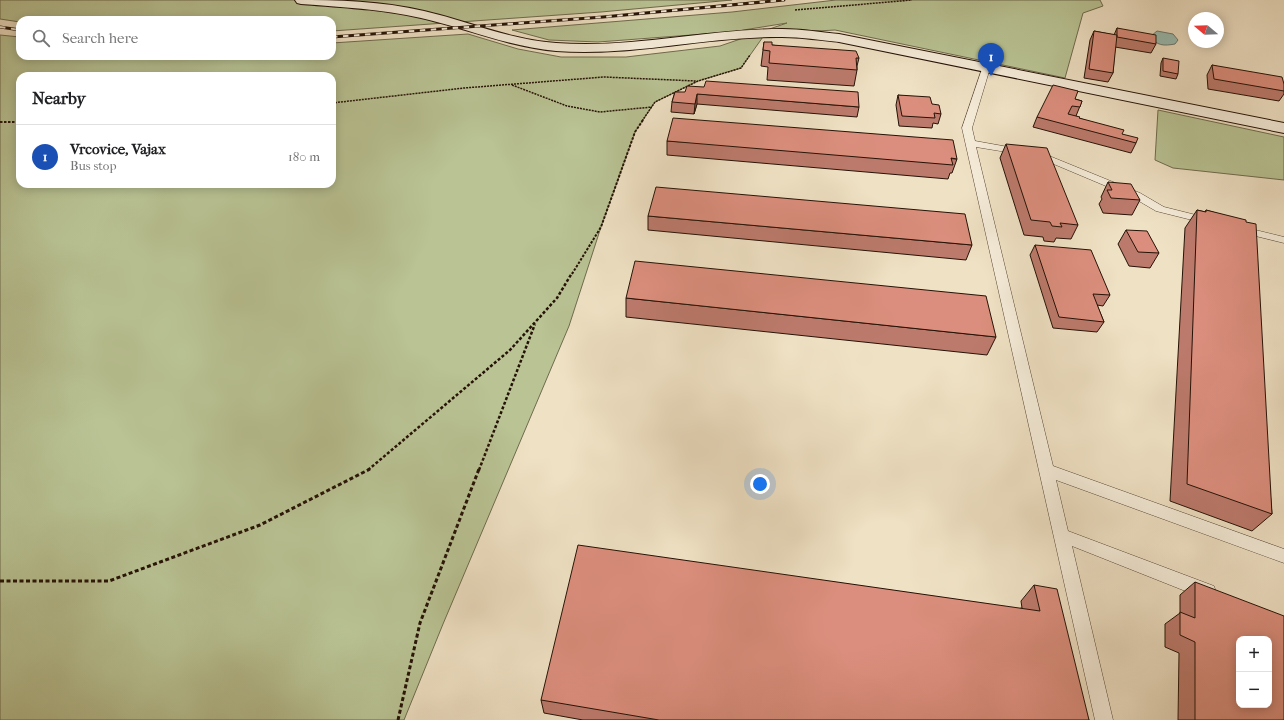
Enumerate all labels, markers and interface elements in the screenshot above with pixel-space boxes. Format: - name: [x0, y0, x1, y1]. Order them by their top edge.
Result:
- north arrow: [1188, 12, 1224, 48]
- search box: [16, 16, 336, 60]
- icon: search: [30, 27, 52, 49]
- text: Search here: [62, 29, 138, 47]
- pin: 1: [978, 43, 1004, 76]
- text: Nearby: [32, 88, 86, 108]
- text: Vrcovice, Vajax: [70, 140, 166, 158]
- text: 1: [43, 149, 47, 164]
- text: 180 m: [288, 149, 320, 164]
- text: Bus stop: [70, 158, 116, 173]
- your location: [750, 474, 770, 494]
- map controls: [1236, 636, 1272, 708]
- button: +: [1236, 636, 1272, 672]
- button: −: [1236, 672, 1272, 708]

